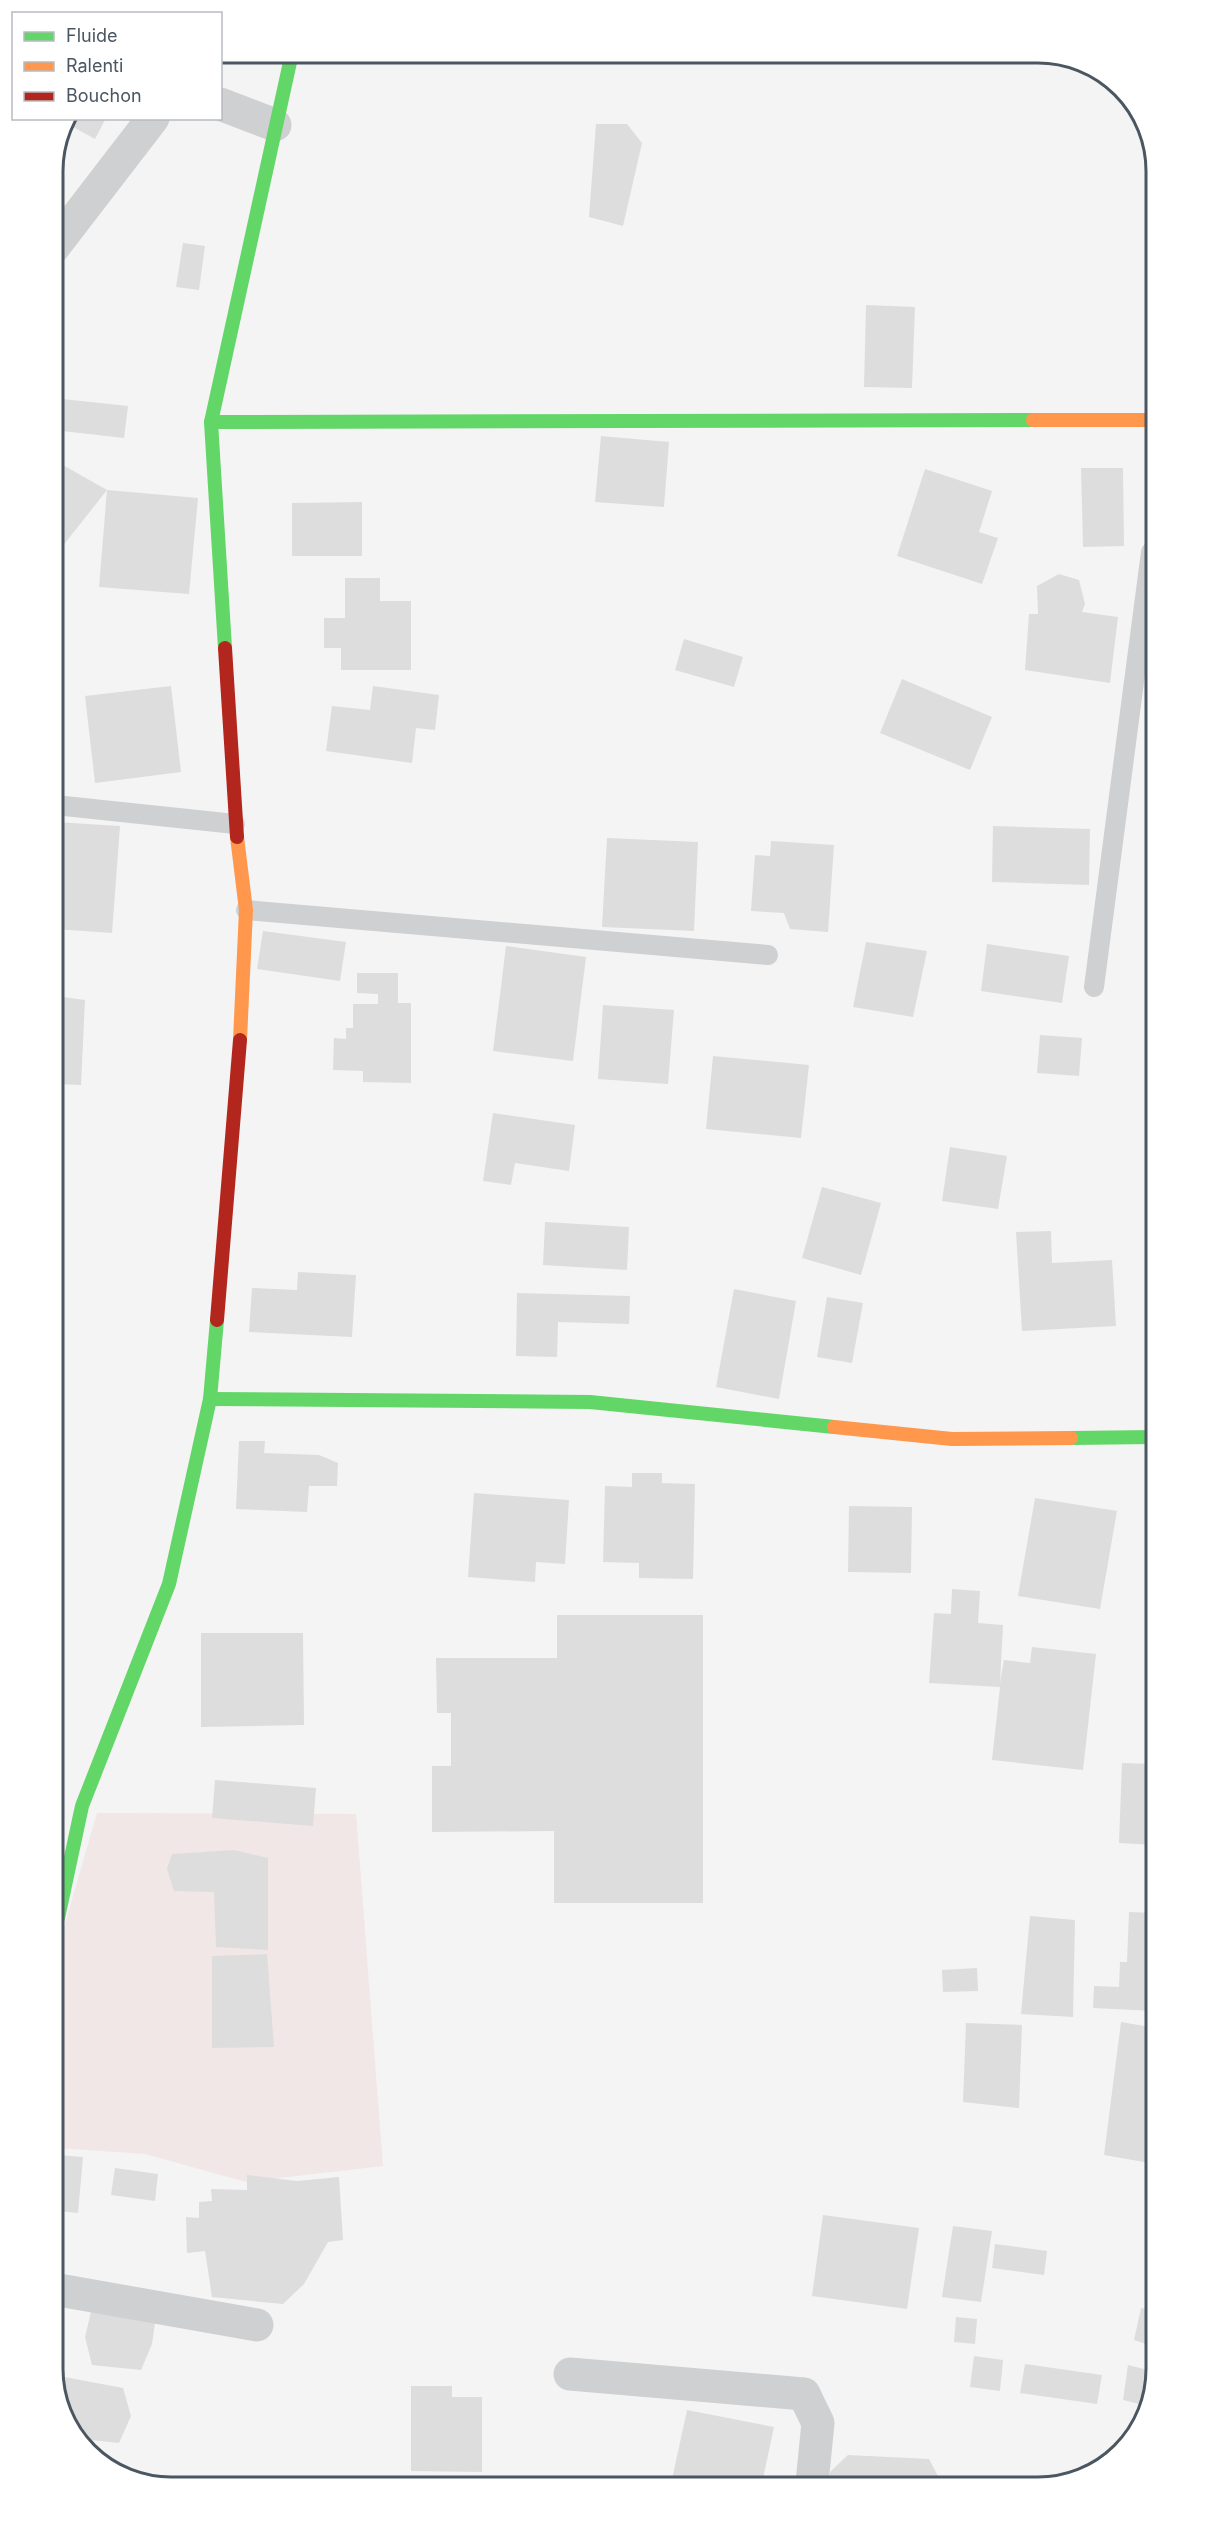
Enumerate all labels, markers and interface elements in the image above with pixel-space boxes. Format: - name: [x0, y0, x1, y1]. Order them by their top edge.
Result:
- legend: [12, 12, 222, 120]
- text: Fluide: [66, 25, 118, 46]
- text: Ralenti: [66, 55, 123, 76]
- text: Bouchon: [66, 85, 142, 106]

